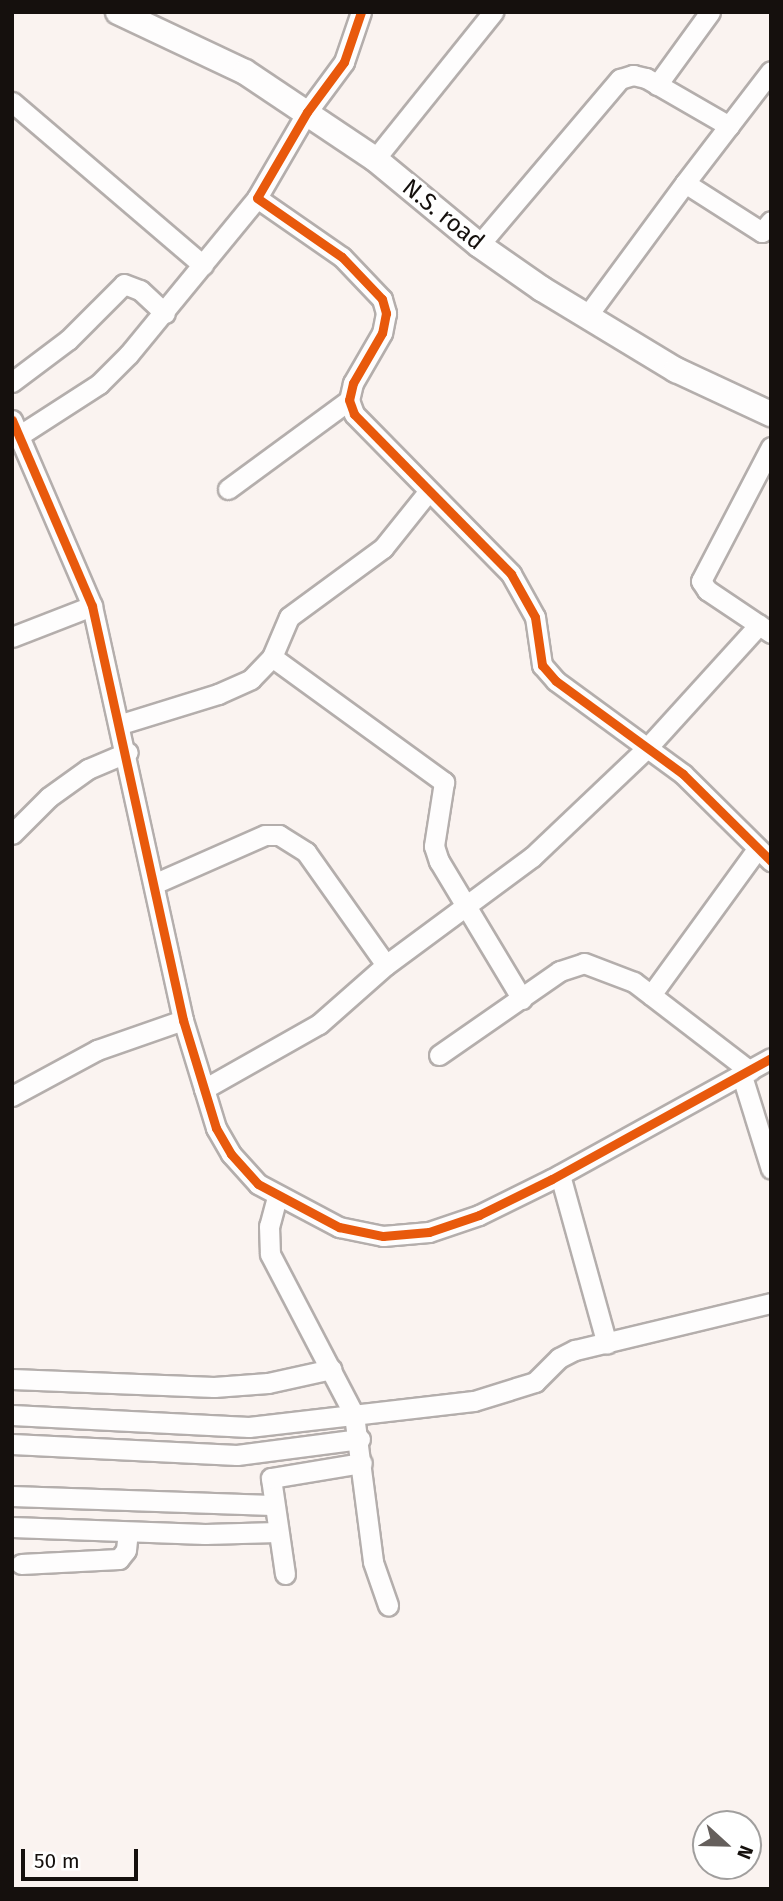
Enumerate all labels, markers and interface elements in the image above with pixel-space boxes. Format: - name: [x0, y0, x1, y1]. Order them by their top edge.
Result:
- street label: N.S. road: [396, 173, 490, 257]
- north arrow: [692, 1810, 762, 1880]
- scale bar: [24, 1834, 142, 1878]
- text: N: [732, 1842, 758, 1862]
- text: 50 m: [34, 1848, 80, 1874]

